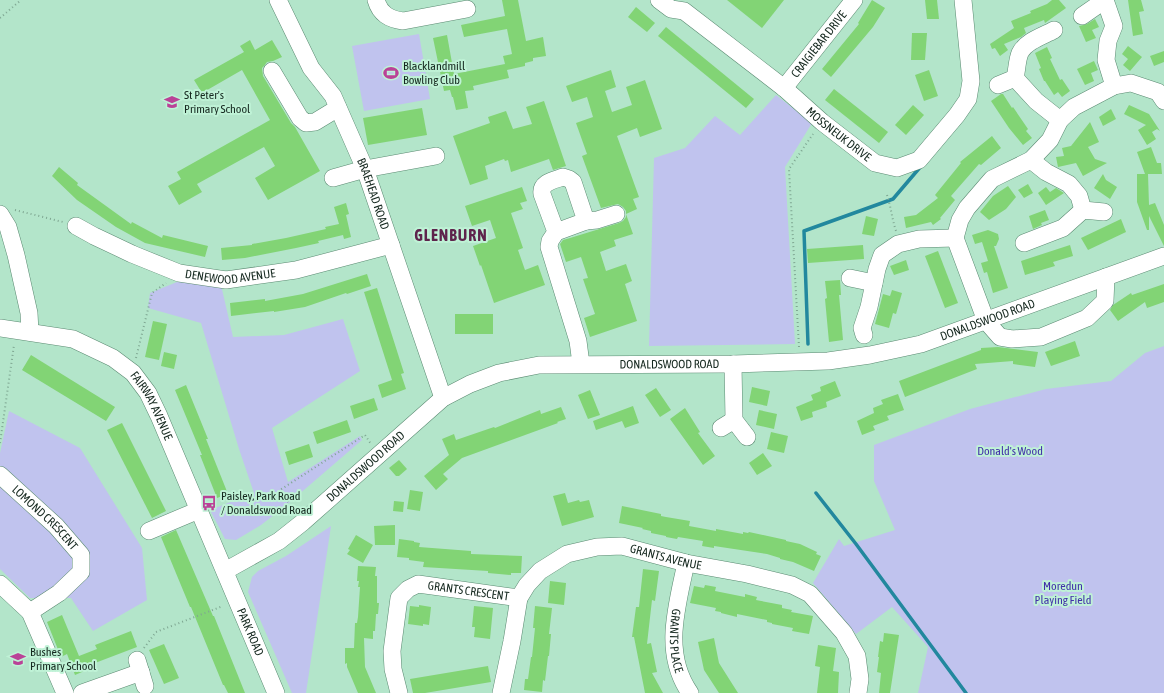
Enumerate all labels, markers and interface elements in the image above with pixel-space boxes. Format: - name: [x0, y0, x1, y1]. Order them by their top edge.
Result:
- street label: CRAIGIEBAR DRIVE: [788, 8, 850, 80]
- place label: Blacklandmill Bowling Club: [403, 59, 466, 87]
- sports icon: Blacklandmill Bowling Club: [382, 64, 400, 82]
- place label: St Peter's Primary School: [184, 88, 251, 116]
- school or university icon: St Peter's Primary School: [163, 93, 181, 111]
- street label: MOSSNEUK DRIVE: [803, 104, 874, 164]
- street label: BRAEHEAD ROAD: [354, 156, 392, 232]
- district label: GLENBURN: [414, 226, 488, 244]
- street label: DENEWOOD AVENUE: [184, 266, 276, 287]
- street label: DONALDSWOOD ROAD: [938, 296, 1037, 343]
- street label: DONALDSWOOD ROAD: [619, 357, 720, 372]
- street label: FAIRWAY AVENUE: [127, 369, 175, 442]
- street label: DONALDSWOOD ROAD: [324, 428, 408, 505]
- park label: Donald's Wood: [977, 444, 1043, 458]
- street label: LOMOND CRESCENT: [9, 482, 81, 553]
- place label: Paisley, Park Road / Donaldswood Road: [221, 489, 312, 517]
- bus stop icon: Paisley, Park Road / Donaldswood Road: [200, 494, 218, 512]
- street label: GRANTS AVENUE: [628, 541, 703, 573]
- street label: GRANTS CRESCENT: [427, 578, 511, 604]
- park label: Moredun Playing Field: [1035, 579, 1091, 607]
- street label: PARK ROAD: [234, 606, 267, 658]
- street label: GRANTS PLACE: [667, 608, 686, 675]
- place label: Bushes Primary School: [30, 645, 97, 673]
- school or university icon: Bushes Primary School: [9, 650, 27, 668]

